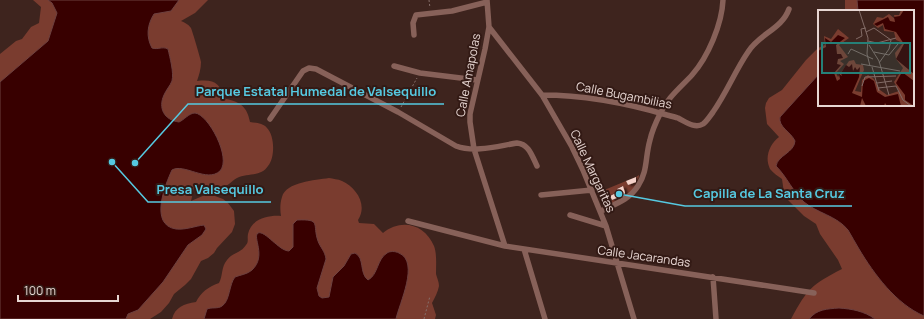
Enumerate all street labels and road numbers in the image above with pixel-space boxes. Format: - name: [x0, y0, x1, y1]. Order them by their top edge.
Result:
- street label: Calle Amapolas: [452, 32, 484, 118]
- street label: Calle Bugambilias: [575, 77, 673, 113]
- street label: Calle Margaritas: [566, 127, 620, 215]
- street label: Calle Jacarandas: [596, 241, 692, 271]

